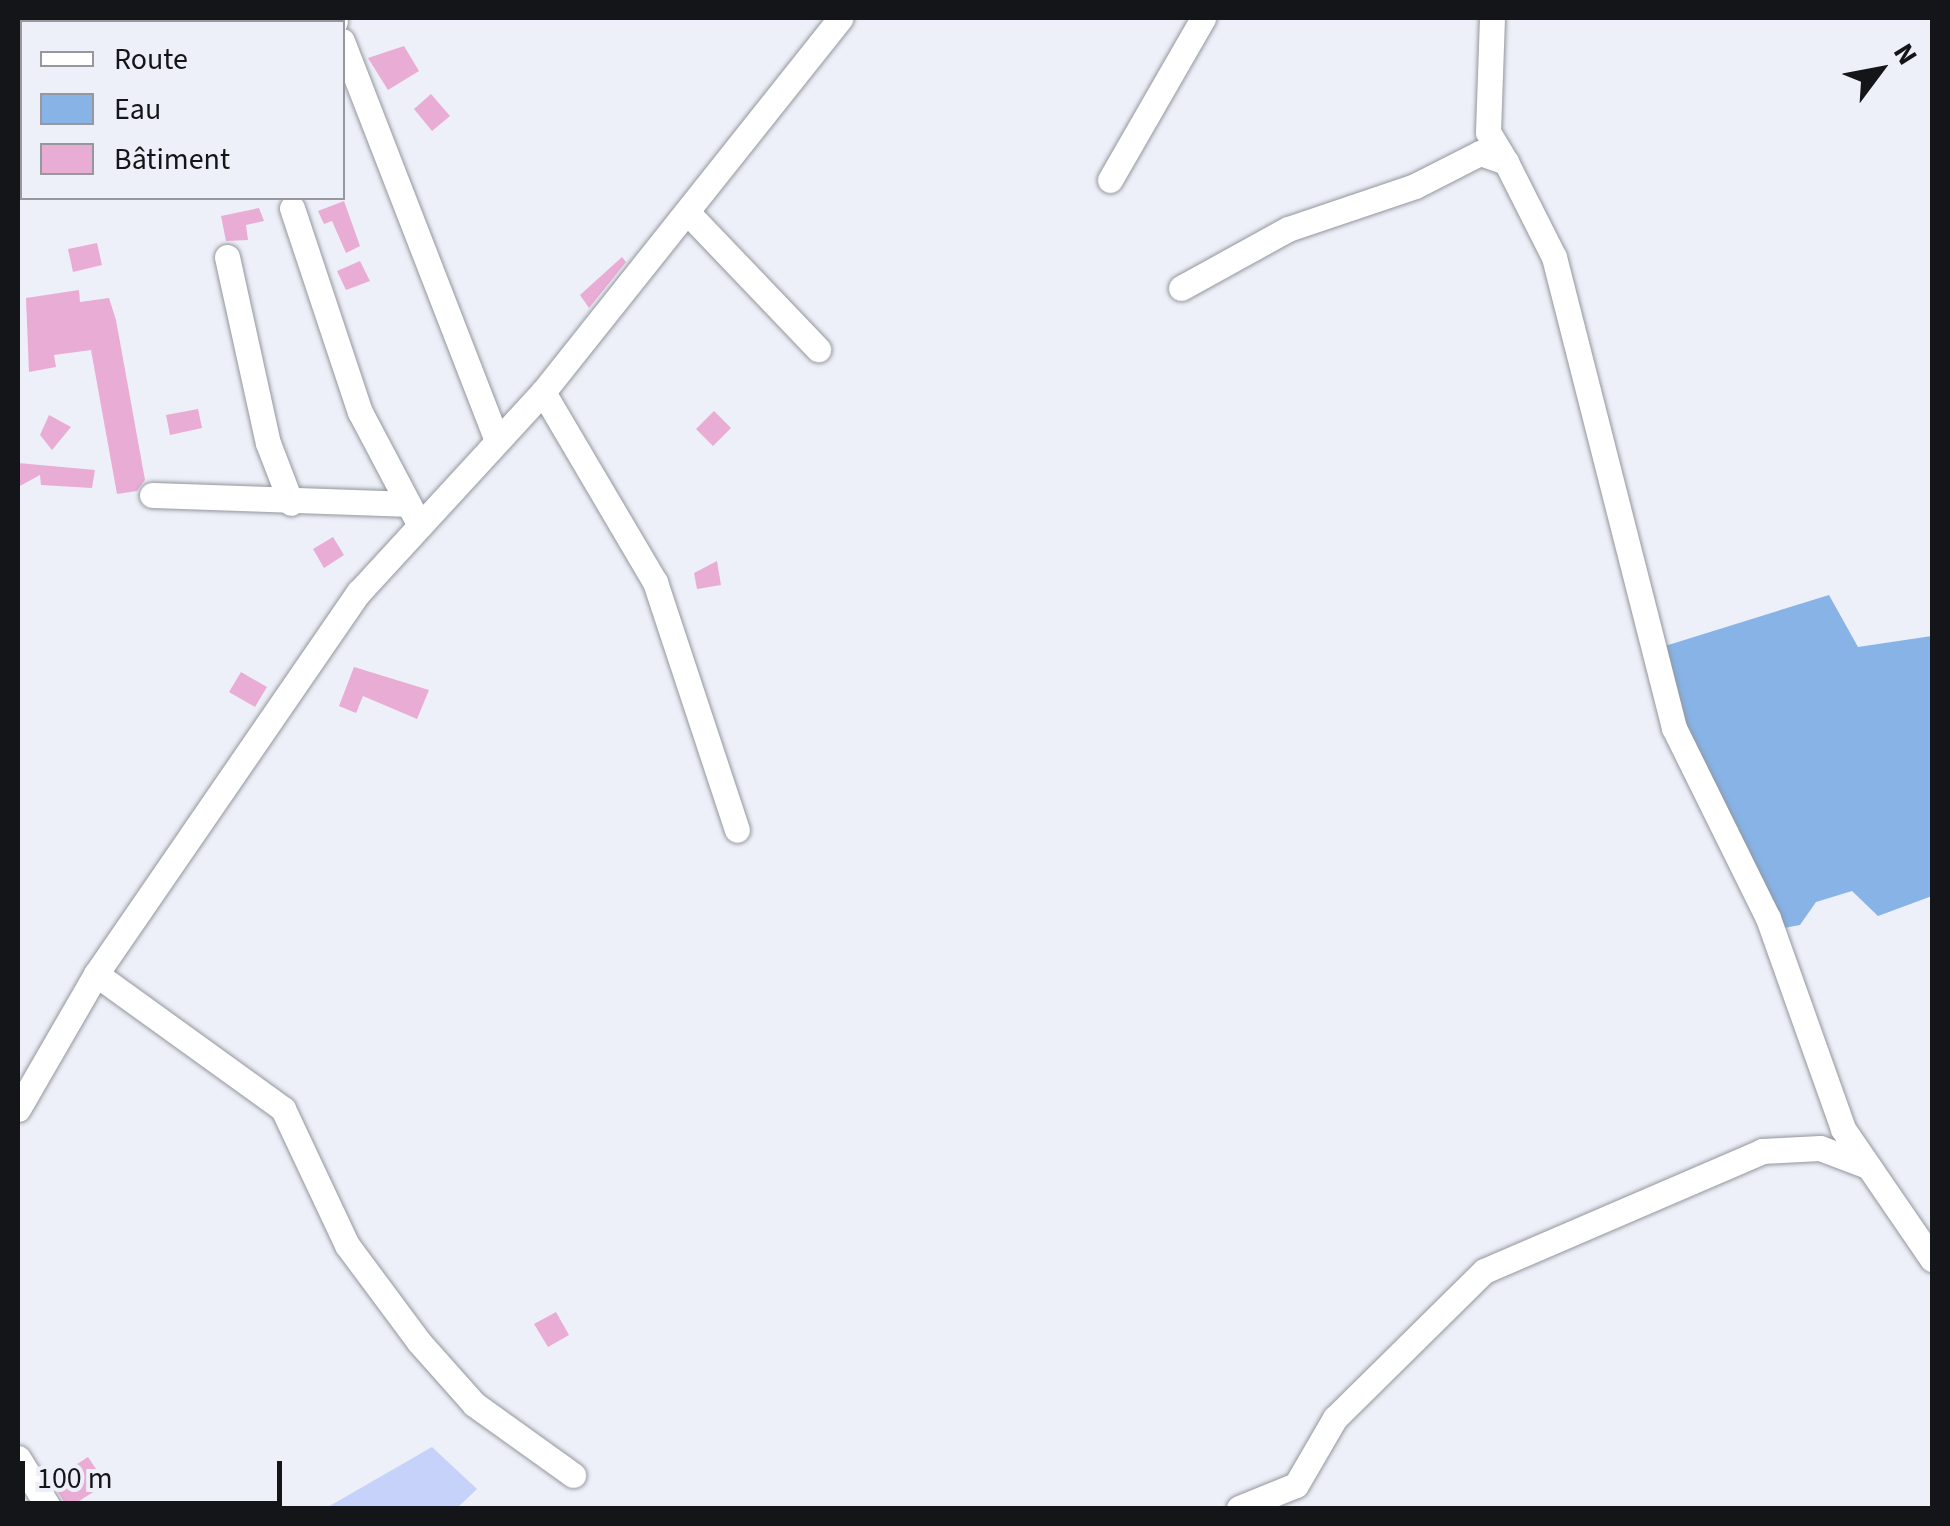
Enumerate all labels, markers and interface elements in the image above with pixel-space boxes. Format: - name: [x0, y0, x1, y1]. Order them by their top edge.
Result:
- legend: [20, 20, 345, 200]
- north arrow: [1830, 20, 1930, 120]
- text: N: [1884, 36, 1927, 73]
- text: Route: [114, 38, 188, 81]
- text: Eau: [114, 88, 161, 131]
- text: Bâtiment: [114, 138, 230, 181]
- scale bar: [25, 1441, 288, 1503]
- text: 100 m: [37, 1457, 113, 1500]

